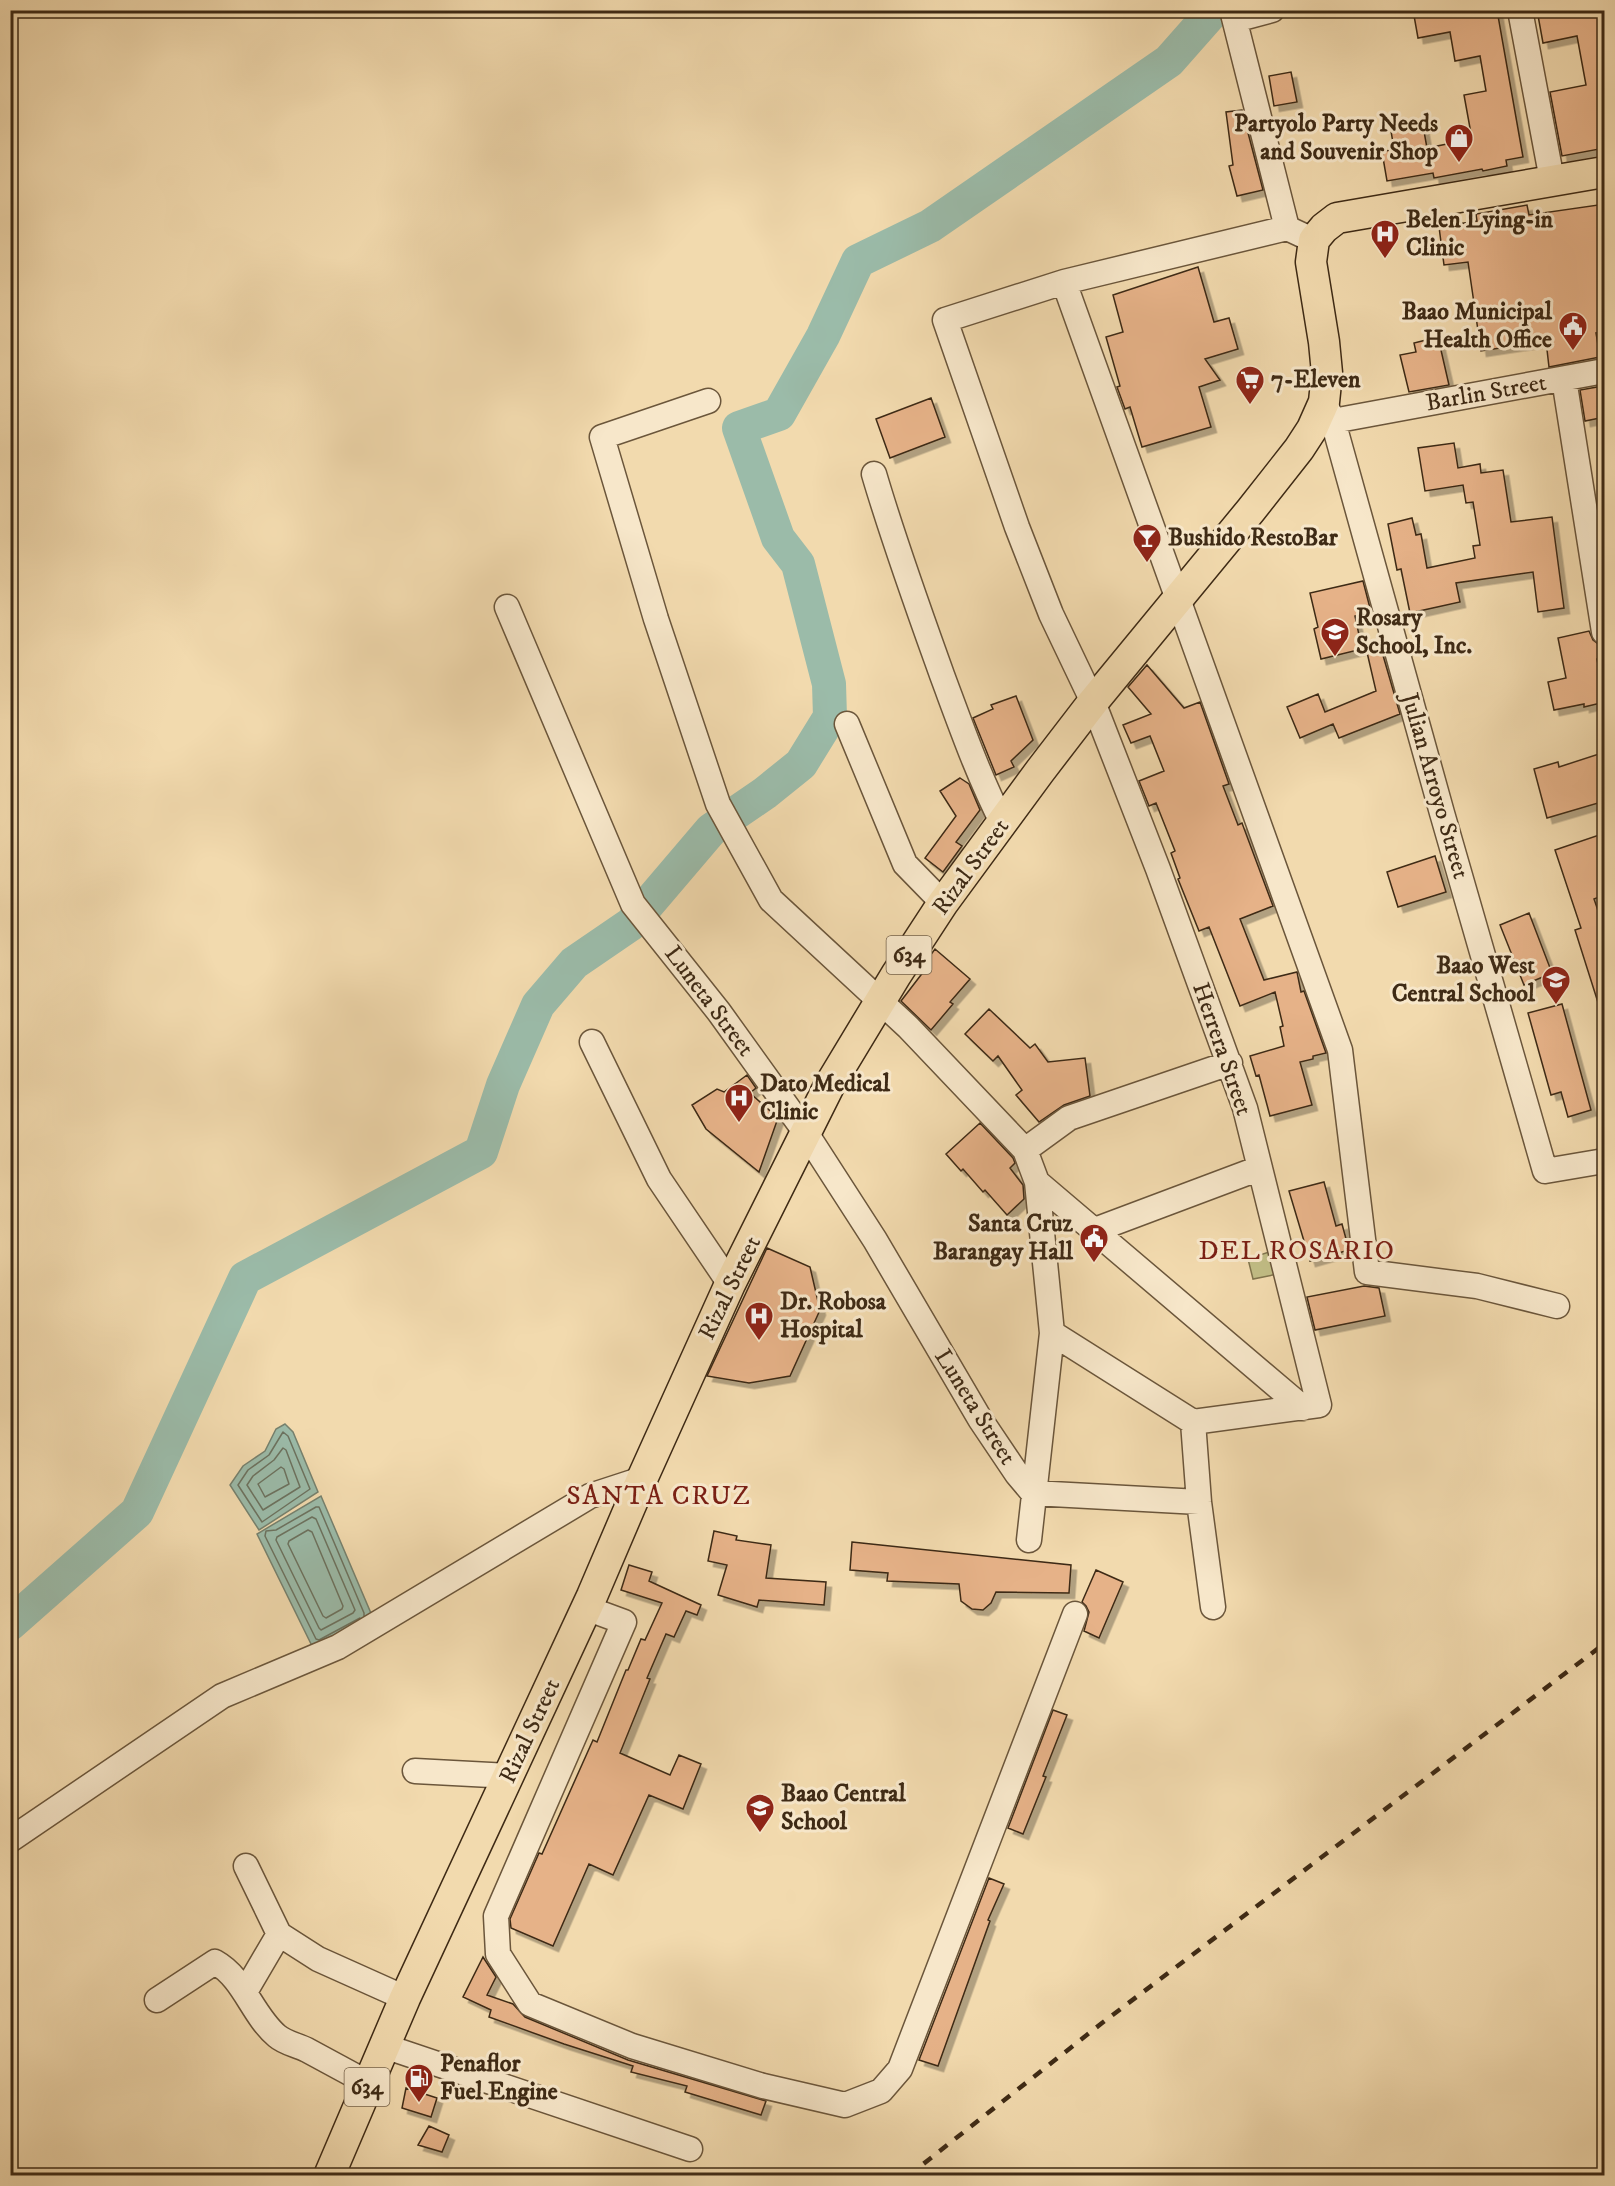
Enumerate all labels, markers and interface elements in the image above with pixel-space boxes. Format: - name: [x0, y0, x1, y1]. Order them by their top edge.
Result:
- place label: Partyolo Party Needs and Souvenir Shop: [1234, 109, 1438, 167]
- shop icon: Partyolo Party Needs and Souvenir Shop: [1443, 122, 1475, 164]
- place label: Belen Lying-in Clinic: [1406, 205, 1554, 263]
- hospital icon: Belen Lying-in Clinic: [1369, 218, 1401, 260]
- place label: Baao Municipal Health Office: [1402, 297, 1553, 355]
- public building icon: Baao Municipal Health Office: [1557, 310, 1589, 352]
- supermarket icon: 7-Eleven: [1234, 364, 1266, 406]
- place label: 7-Eleven: [1271, 365, 1361, 395]
- street label: Barlin Street: [1423, 368, 1549, 418]
- bar icon: Bushido RestoBar: [1131, 522, 1163, 564]
- place label: Bushido RestoBar: [1168, 523, 1339, 553]
- place label: Rosary School, Inc.: [1356, 603, 1472, 661]
- school or university icon: Rosary School, Inc.: [1319, 616, 1351, 658]
- street label: Julian Arroyo Street: [1394, 688, 1476, 883]
- street label: Rizal Street: [926, 813, 1016, 921]
- road number: 634: [886, 936, 932, 974]
- street label: Luneta Street: [658, 940, 761, 1063]
- place label: Baao West Central School: [1392, 951, 1536, 1009]
- school or university icon: Baao West Central School: [1540, 964, 1572, 1006]
- street label: Herrera Street: [1185, 979, 1259, 1120]
- place label: Dato Medical Clinic: [760, 1069, 891, 1127]
- hospital icon: Dato Medical Clinic: [723, 1082, 755, 1124]
- place label: Santa Cruz Barangay Hall: [933, 1209, 1074, 1267]
- public building icon: Santa Cruz Barangay Hall: [1078, 1222, 1110, 1264]
- street label: Rizal Street: [692, 1231, 768, 1345]
- district label: DEL ROSARIO: [1199, 1234, 1395, 1268]
- place label: Dr. Robosa Hospital: [780, 1287, 887, 1345]
- hospital icon: Dr. Robosa Hospital: [743, 1300, 775, 1342]
- street label: Luneta Street: [928, 1343, 1023, 1471]
- district label: SANTA CRUZ: [567, 1479, 751, 1513]
- street label: Rizal Street: [493, 1674, 567, 1788]
- place label: Baao Central School: [781, 1779, 907, 1837]
- school or university icon: Baao Central School: [744, 1792, 776, 1834]
- place label: Penaflor Fuel Engine: [440, 2049, 558, 2107]
- fuel station icon: Penaflor Fuel Engine: [403, 2062, 435, 2104]
- road number: 634: [344, 2068, 389, 2106]

